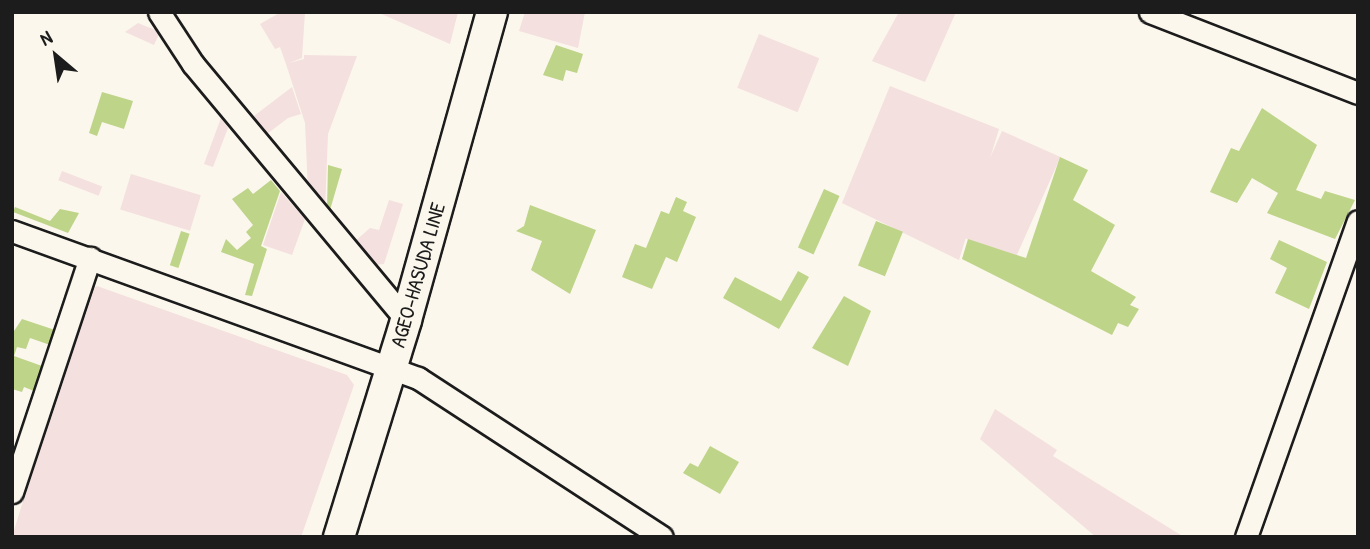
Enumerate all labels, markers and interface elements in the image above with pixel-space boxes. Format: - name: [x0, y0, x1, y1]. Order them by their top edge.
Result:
- north arrow: [21, 21, 91, 91]
- text: N: [35, 24, 57, 51]
- street label: AGEO-HASUDA LINE: [385, 200, 451, 350]

